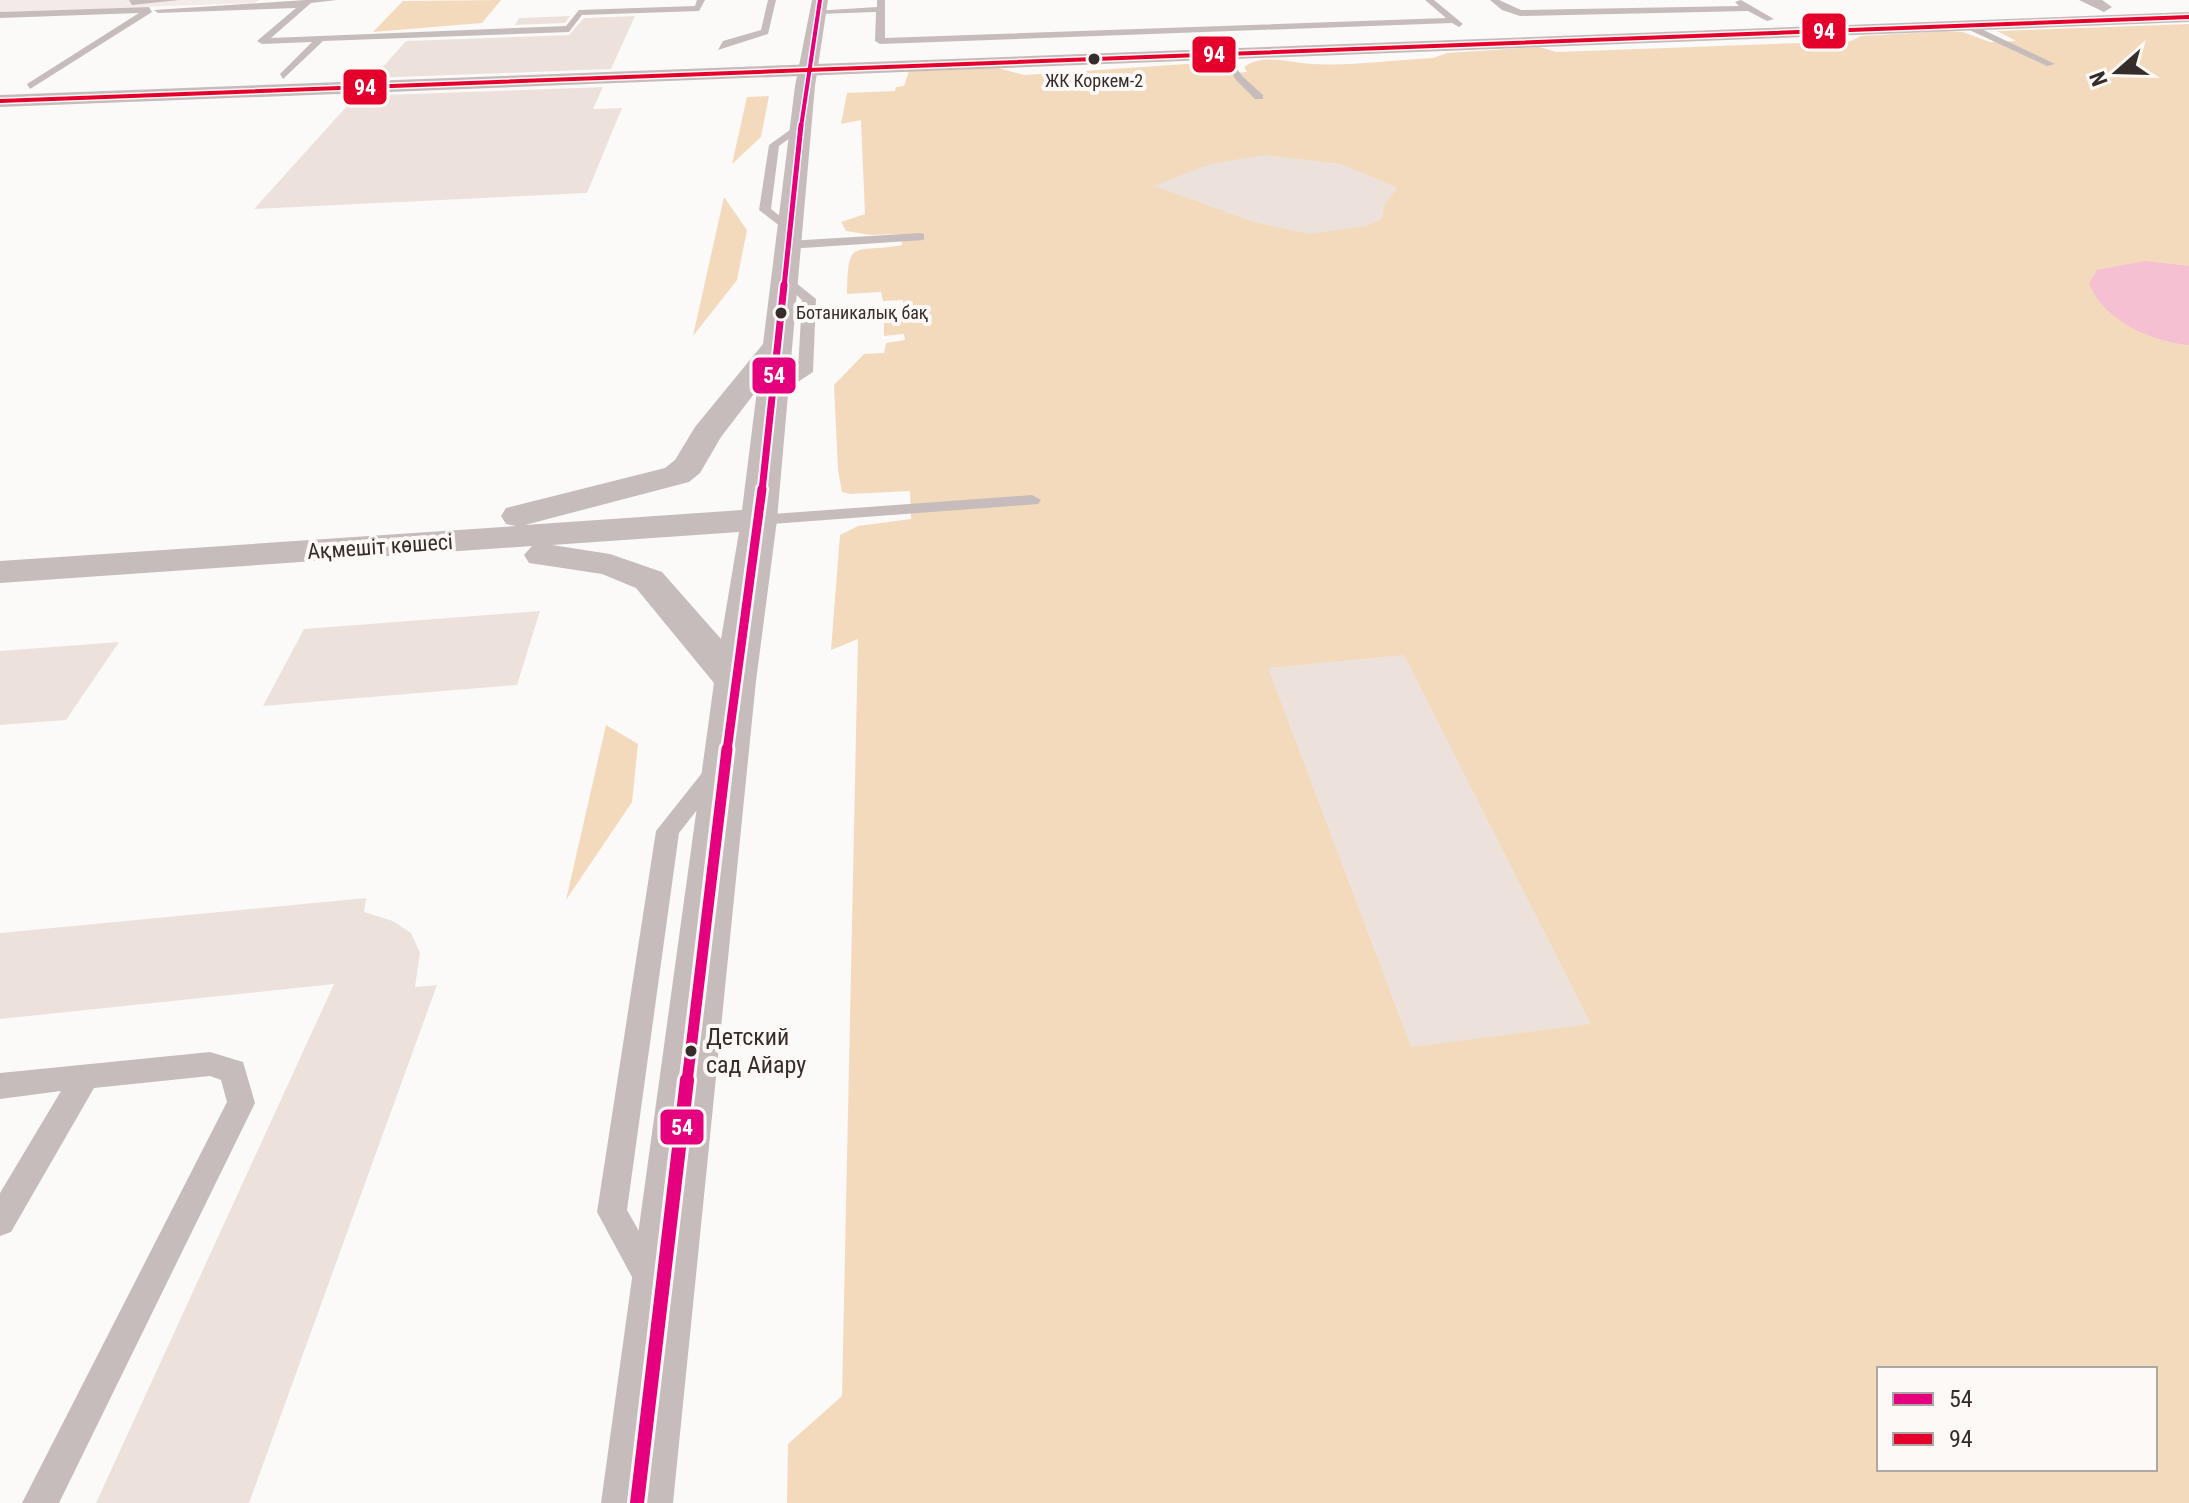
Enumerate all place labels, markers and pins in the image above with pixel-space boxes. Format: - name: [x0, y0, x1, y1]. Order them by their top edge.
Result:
- marker: ЖК Коркем-2: [1086, 51, 1102, 67]
- place label: ЖК Коркем-2: [1045, 70, 1143, 91]
- place label: Ботаникалық бақ: [796, 302, 928, 323]
- marker: Ботаникалық бақ: [773, 305, 789, 321]
- place label: Детский сад Айару: [706, 1023, 806, 1079]
- marker: Детский сад Айару: [683, 1043, 699, 1059]

